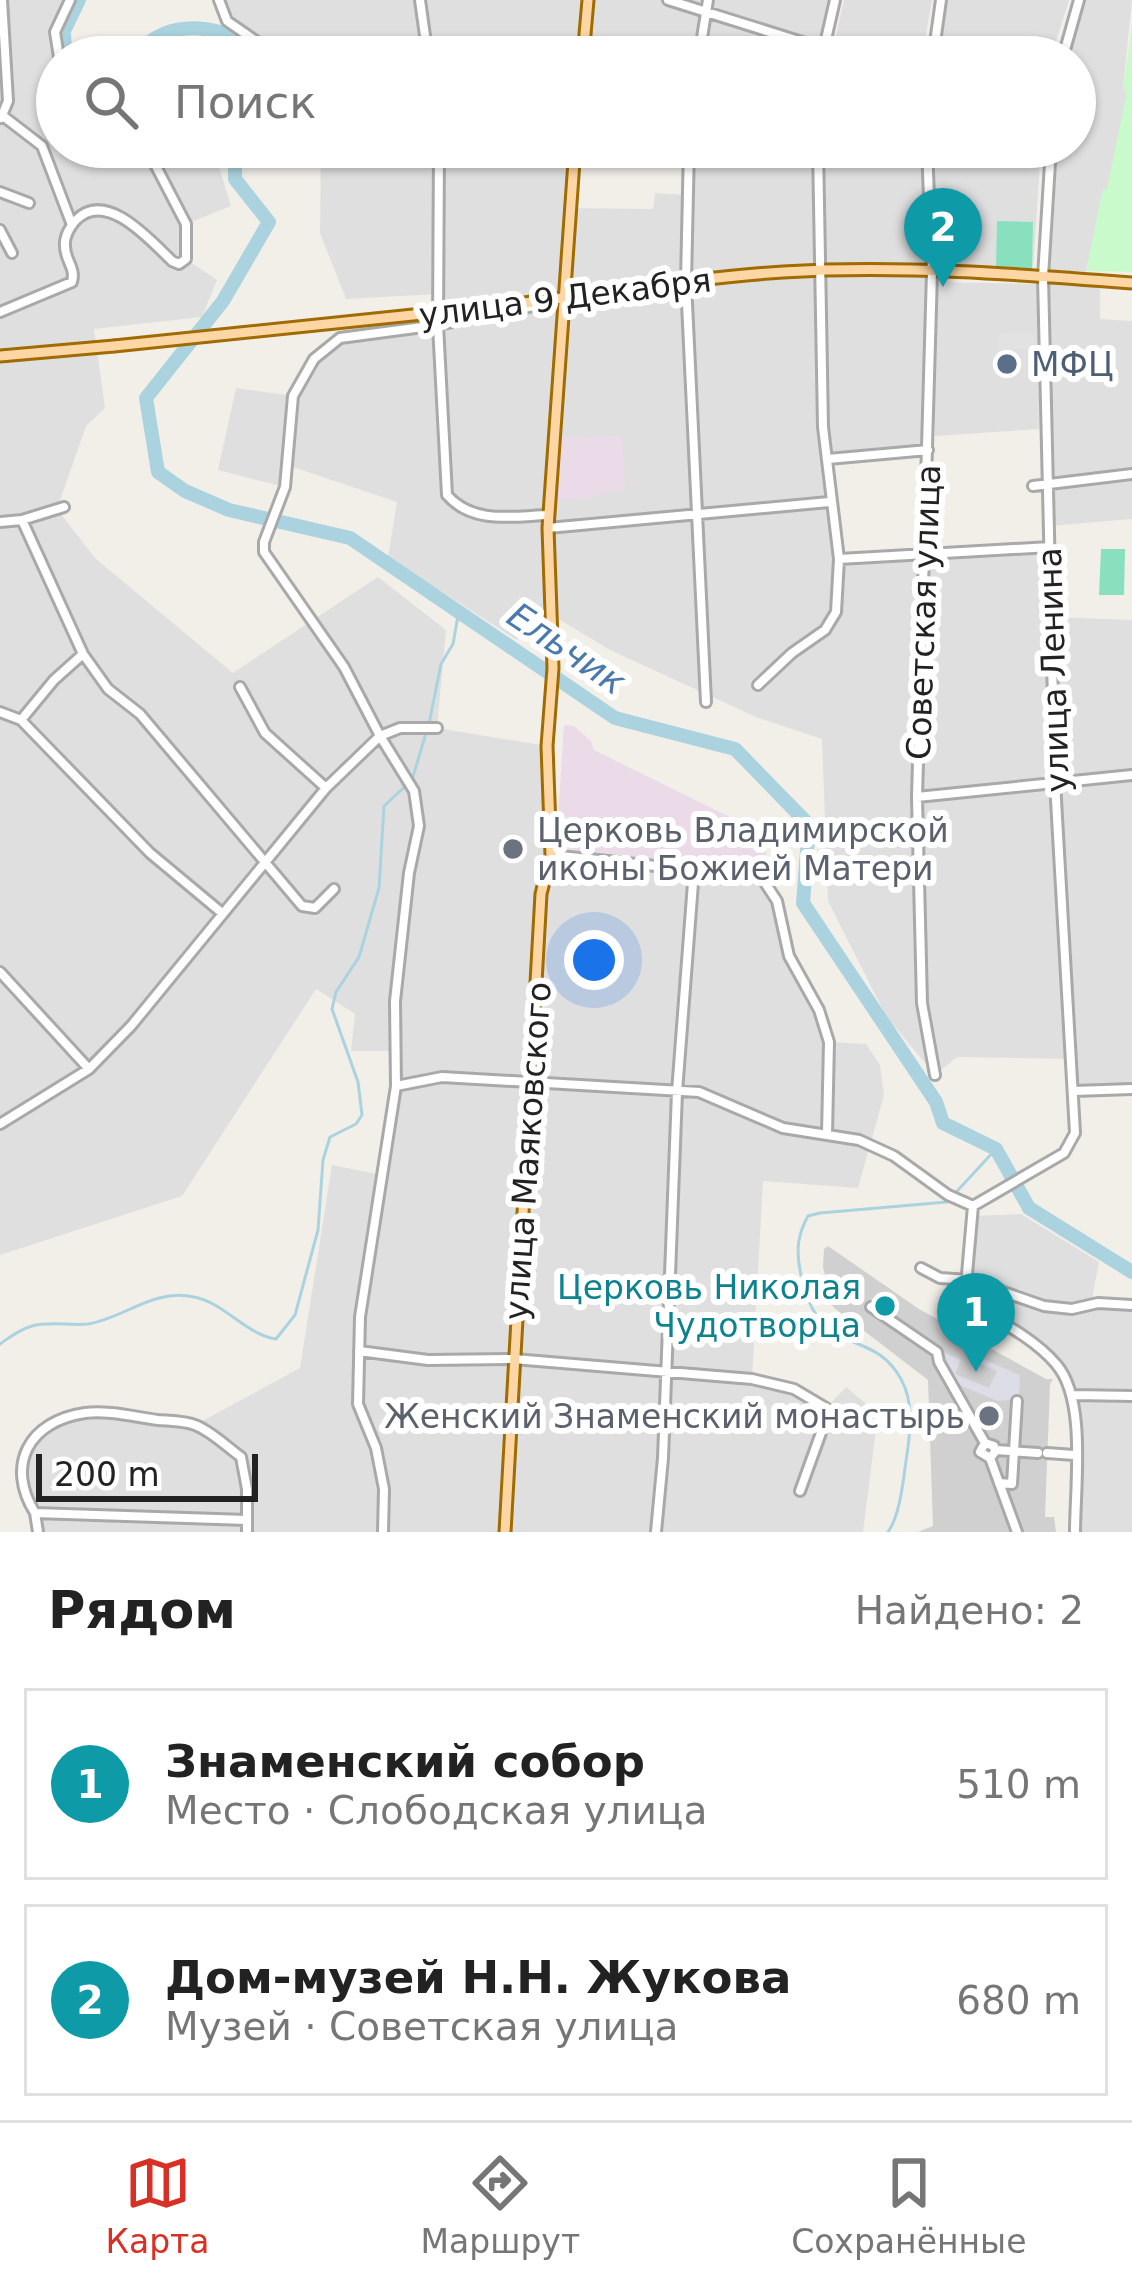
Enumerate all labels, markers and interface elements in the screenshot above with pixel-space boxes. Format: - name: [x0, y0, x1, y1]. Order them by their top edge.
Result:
- search box: [36, 36, 1096, 168]
- icon: search: [78, 69, 144, 135]
- text: Поиск: [174, 76, 317, 129]
- pin: 2: [904, 188, 982, 287]
- street label: улица 9 Декабря: [417, 260, 713, 335]
- place label: МФЦ: [1031, 345, 1114, 384]
- marker: МФЦ: [994, 351, 1020, 377]
- street label: Советская улица: [899, 464, 948, 760]
- street label: улица Ленина: [1030, 547, 1077, 793]
- water label: Ельчик: [500, 594, 634, 703]
- place label: Церковь Владимирской иконы Божией Матери: [537, 811, 949, 888]
- marker: Церковь Владимирской иконы Божией Матери: [500, 836, 526, 862]
- your location: [564, 930, 624, 990]
- street label: улица Маяковского: [496, 981, 559, 1322]
- place label: Церковь Николая Чудотворца: [557, 1268, 861, 1345]
- pin: 1: [937, 1273, 1015, 1372]
- marker: Церковь Николая Чудотворца: [872, 1293, 898, 1319]
- place label: Женский Знаменский монастырь: [384, 1397, 965, 1436]
- marker: Женский Знаменский монастырь: [976, 1403, 1002, 1429]
- scale bar: [36, 1448, 258, 1501]
- text: 200 m: [54, 1455, 160, 1494]
- text: Рядом: [48, 1581, 236, 1640]
- text: Найдено: 2: [855, 1588, 1084, 1633]
- text: Знаменский собор: [165, 1735, 645, 1788]
- text: 1: [76, 1762, 104, 1807]
- text: 510 m: [956, 1762, 1081, 1807]
- text: Место · Слободская улица: [165, 1788, 707, 1833]
- text: Дом-музей Н.Н. Жукова: [165, 1951, 791, 2004]
- text: 2: [76, 1978, 104, 2023]
- text: 680 m: [956, 1978, 1081, 2023]
- text: Музей · Советская улица: [165, 2004, 678, 2049]
- tab: Карта: [106, 2150, 210, 2261]
- tab: Маршрут: [421, 2150, 580, 2261]
- tab: Сохранённые: [791, 2150, 1026, 2261]

